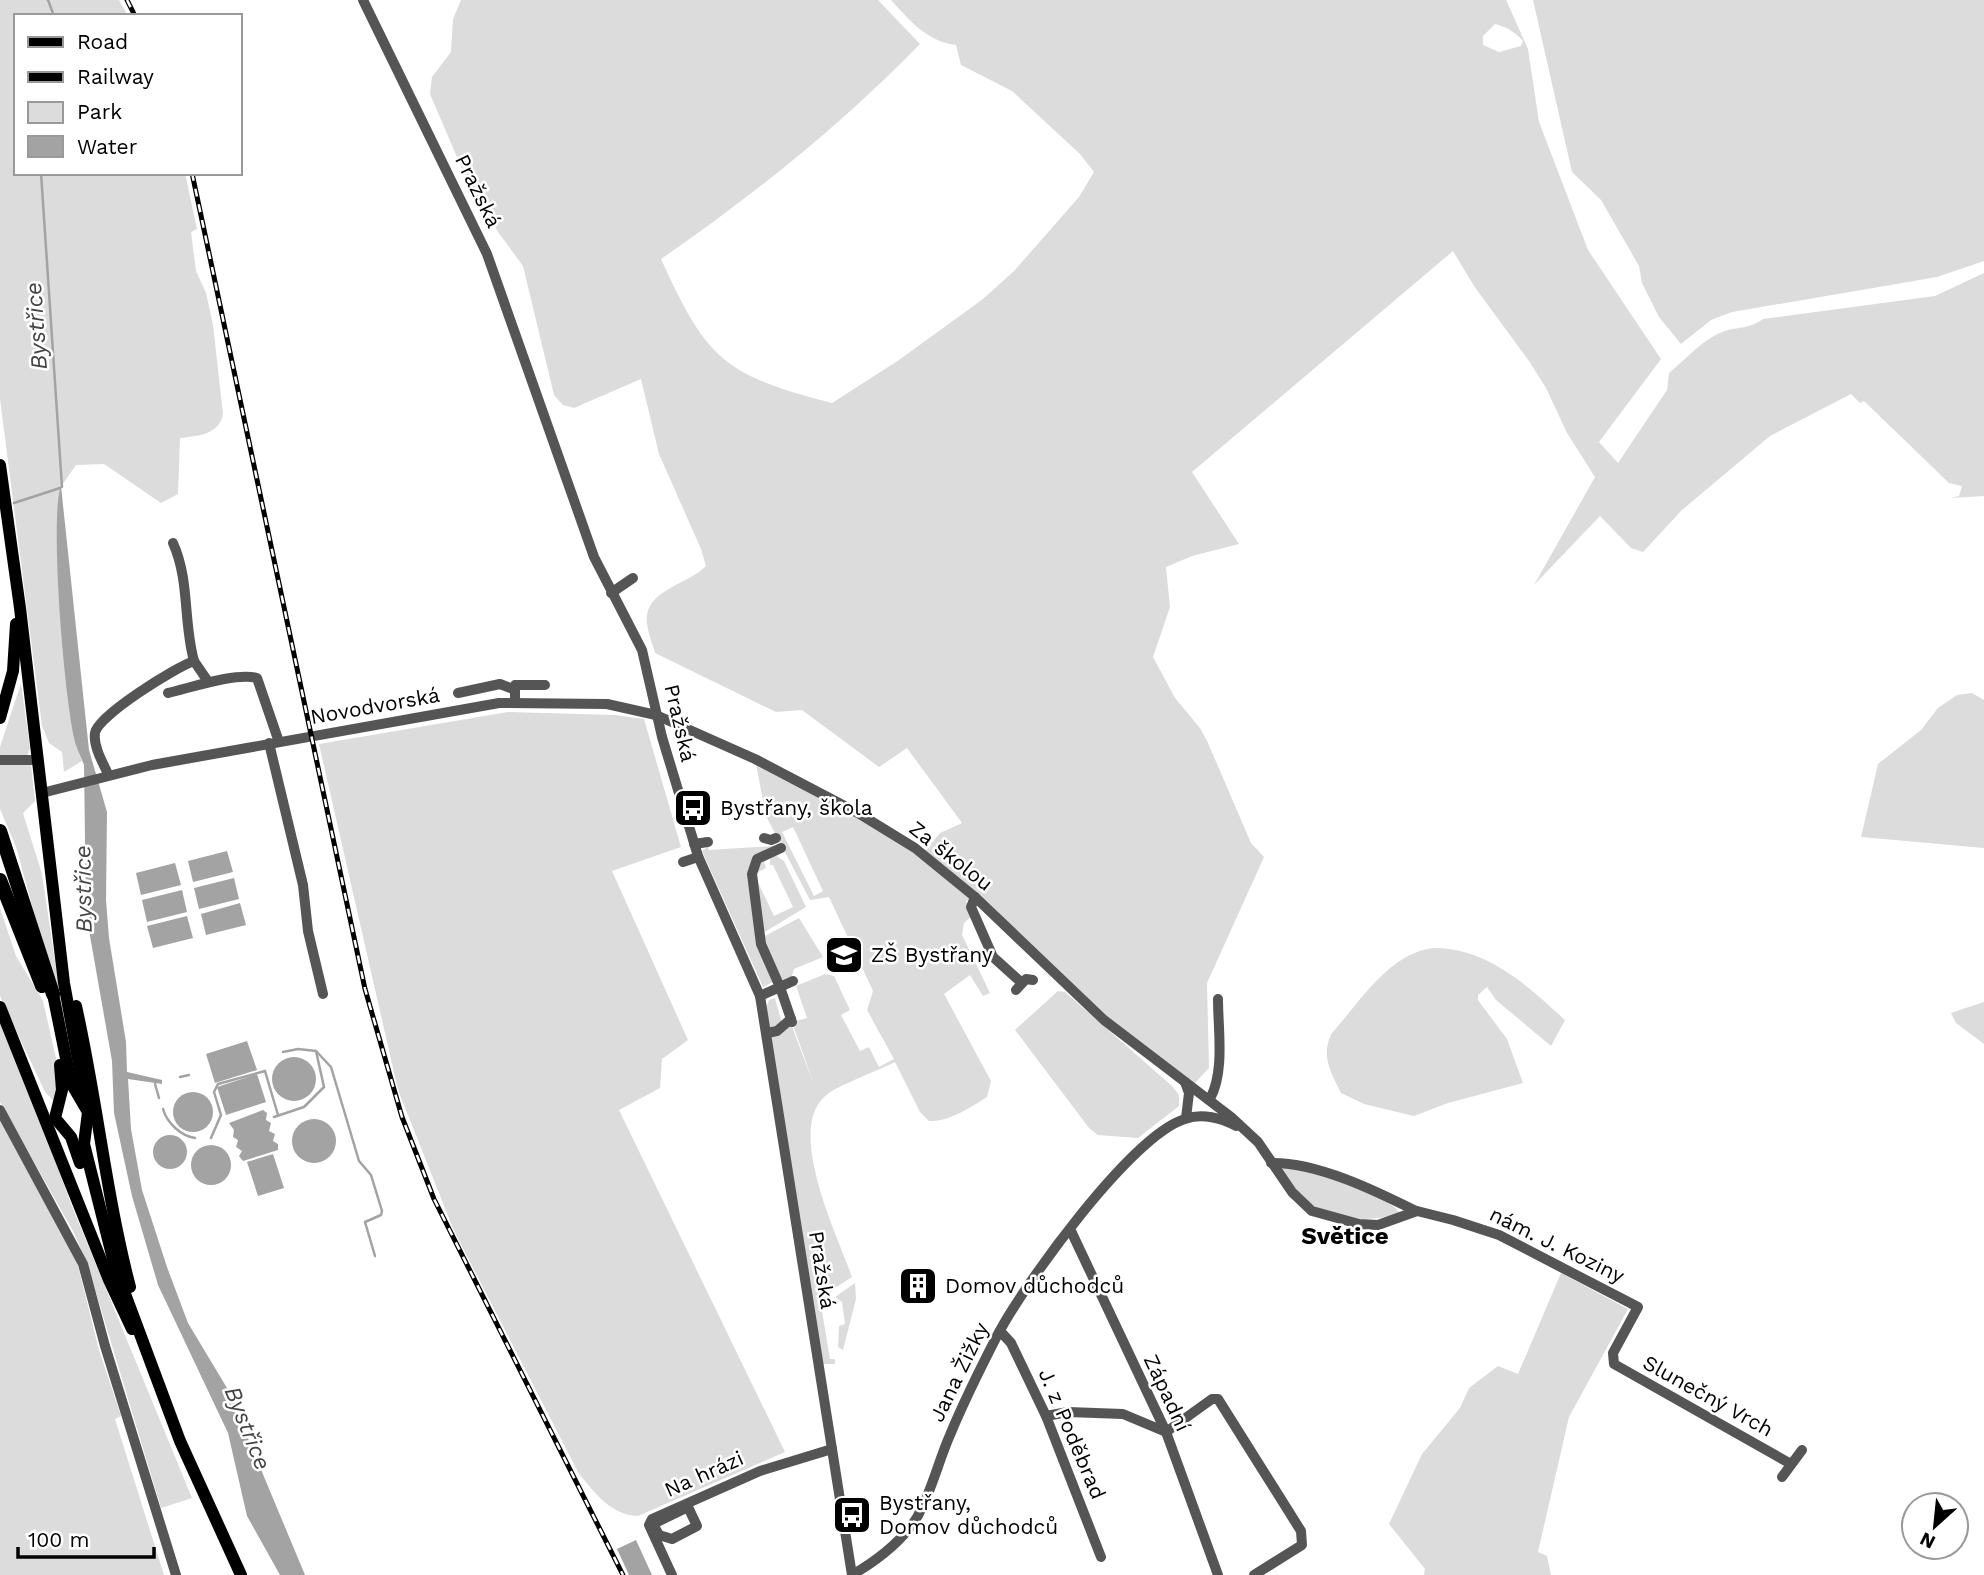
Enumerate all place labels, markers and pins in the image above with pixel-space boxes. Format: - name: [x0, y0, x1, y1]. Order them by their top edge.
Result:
- bus stop icon: Bystřany, škola: [672, 787, 714, 829]
- place label: Bystřany, škola: [720, 795, 873, 820]
- school or university icon: ZŠ Bystřany: [823, 934, 865, 976]
- place label: ZŠ Bystřany: [871, 942, 993, 967]
- building icon: Domov důchodců: [897, 1265, 939, 1307]
- place label: Domov důchodců: [945, 1273, 1124, 1298]
- place label: Bystřany, Domov důchodců: [879, 1490, 1058, 1539]
- bus stop icon: Bystřany, Domov důchodců: [831, 1494, 873, 1536]

